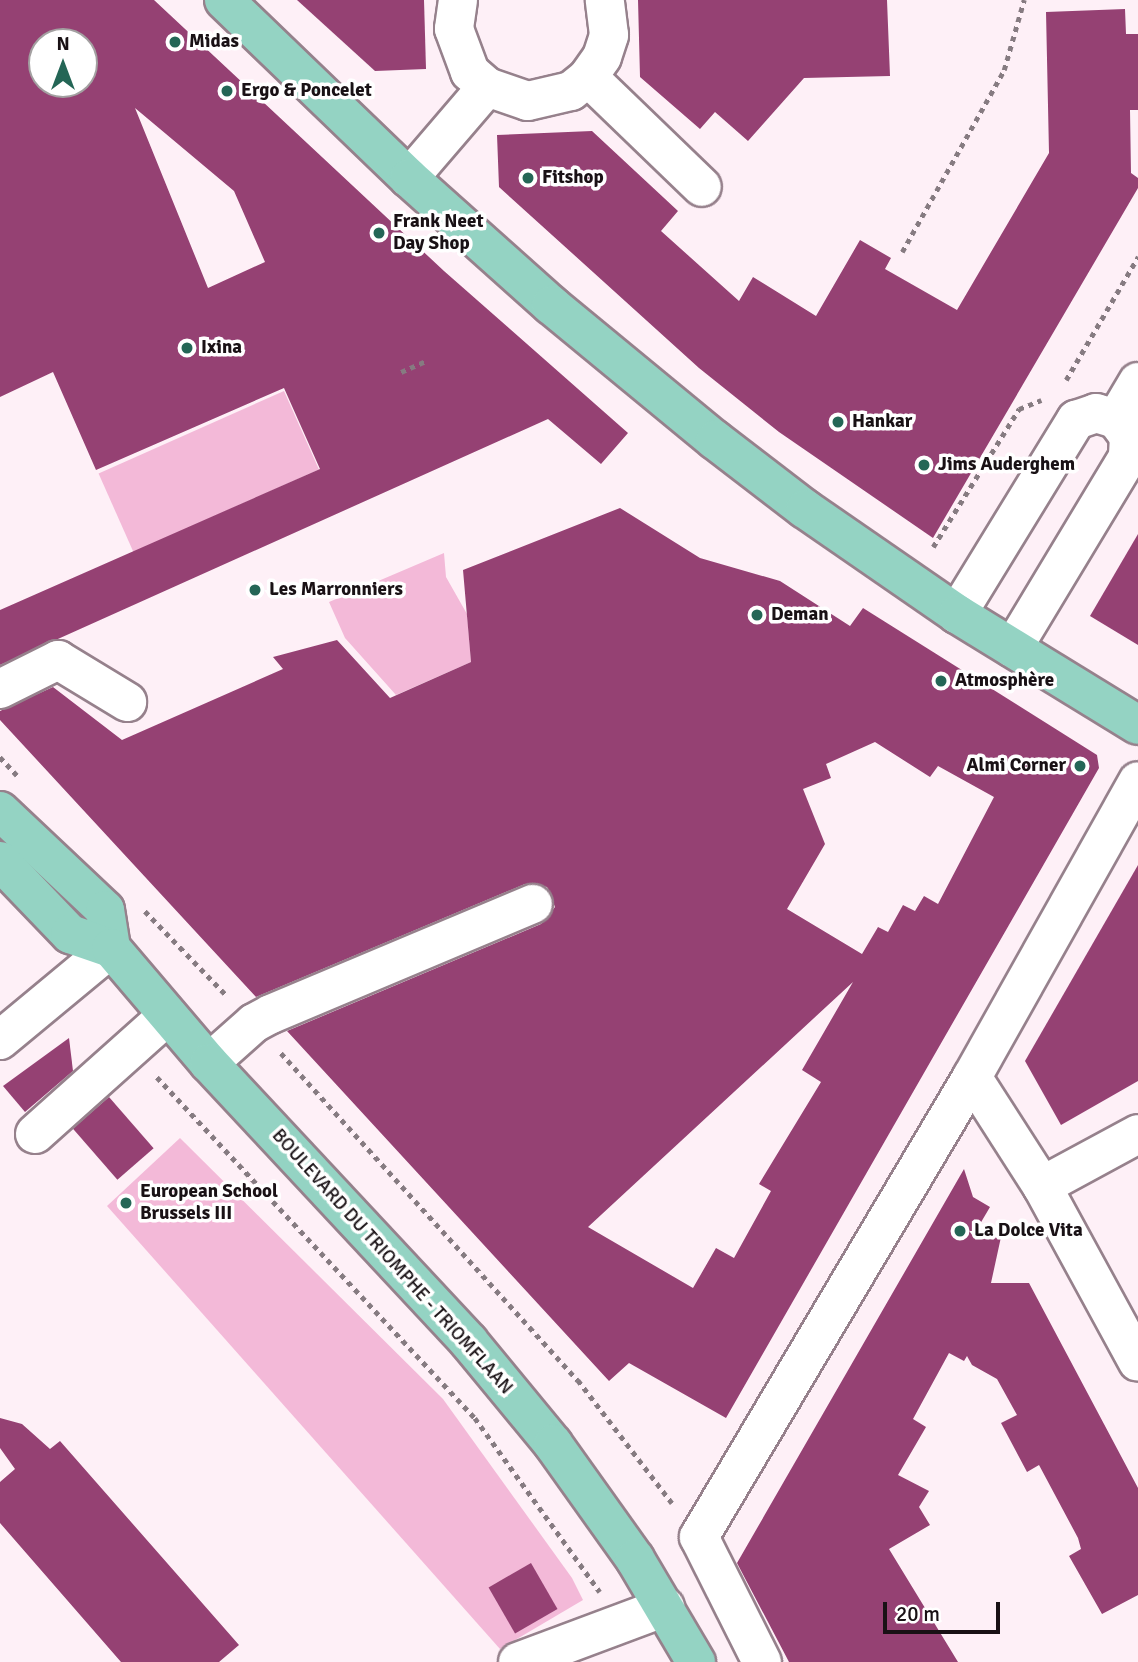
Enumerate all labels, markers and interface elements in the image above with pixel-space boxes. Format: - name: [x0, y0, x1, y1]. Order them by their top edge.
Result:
- north arrow: [28, 28, 98, 98]
- place label: Midas: [189, 31, 239, 53]
- text: N: [56, 32, 70, 56]
- marker: Midas: [167, 34, 183, 50]
- place label: Ergo & Poncelet: [241, 80, 372, 102]
- marker: Ergo & Poncelet: [219, 83, 235, 99]
- place label: Fitshop: [542, 167, 604, 189]
- marker: Fitshop: [520, 170, 536, 186]
- place label: Frank Neet Day Shop: [393, 211, 484, 255]
- marker: Frank Neet Day Shop: [371, 225, 387, 241]
- place label: Ixina: [201, 337, 242, 359]
- marker: Ixina: [179, 340, 195, 356]
- place label: Hankar: [852, 411, 912, 433]
- marker: Hankar: [830, 414, 846, 430]
- place label: Jims Auderghem: [938, 454, 1075, 476]
- marker: Jims Auderghem: [916, 457, 932, 473]
- place label: Les Marronniers: [269, 579, 403, 601]
- marker: Les Marronniers: [247, 582, 263, 598]
- place label: Deman: [771, 604, 829, 626]
- marker: Deman: [749, 607, 765, 623]
- place label: Atmosphère: [955, 670, 1054, 692]
- marker: Atmosphère: [933, 673, 949, 689]
- place label: Almi Corner: [967, 755, 1066, 777]
- marker: Almi Corner: [1072, 758, 1088, 774]
- street label: BOULEVARD DU TRIOMPHE - TRIOMFLAAN: [267, 1125, 517, 1399]
- place label: European School Brussels III: [140, 1181, 278, 1225]
- marker: European School Brussels III: [118, 1195, 134, 1211]
- place label: La Dolce Vita: [974, 1220, 1083, 1242]
- marker: La Dolce Vita: [952, 1223, 968, 1239]
- scale bar: [886, 1588, 1003, 1632]
- text: 20 m: [896, 1601, 940, 1627]

